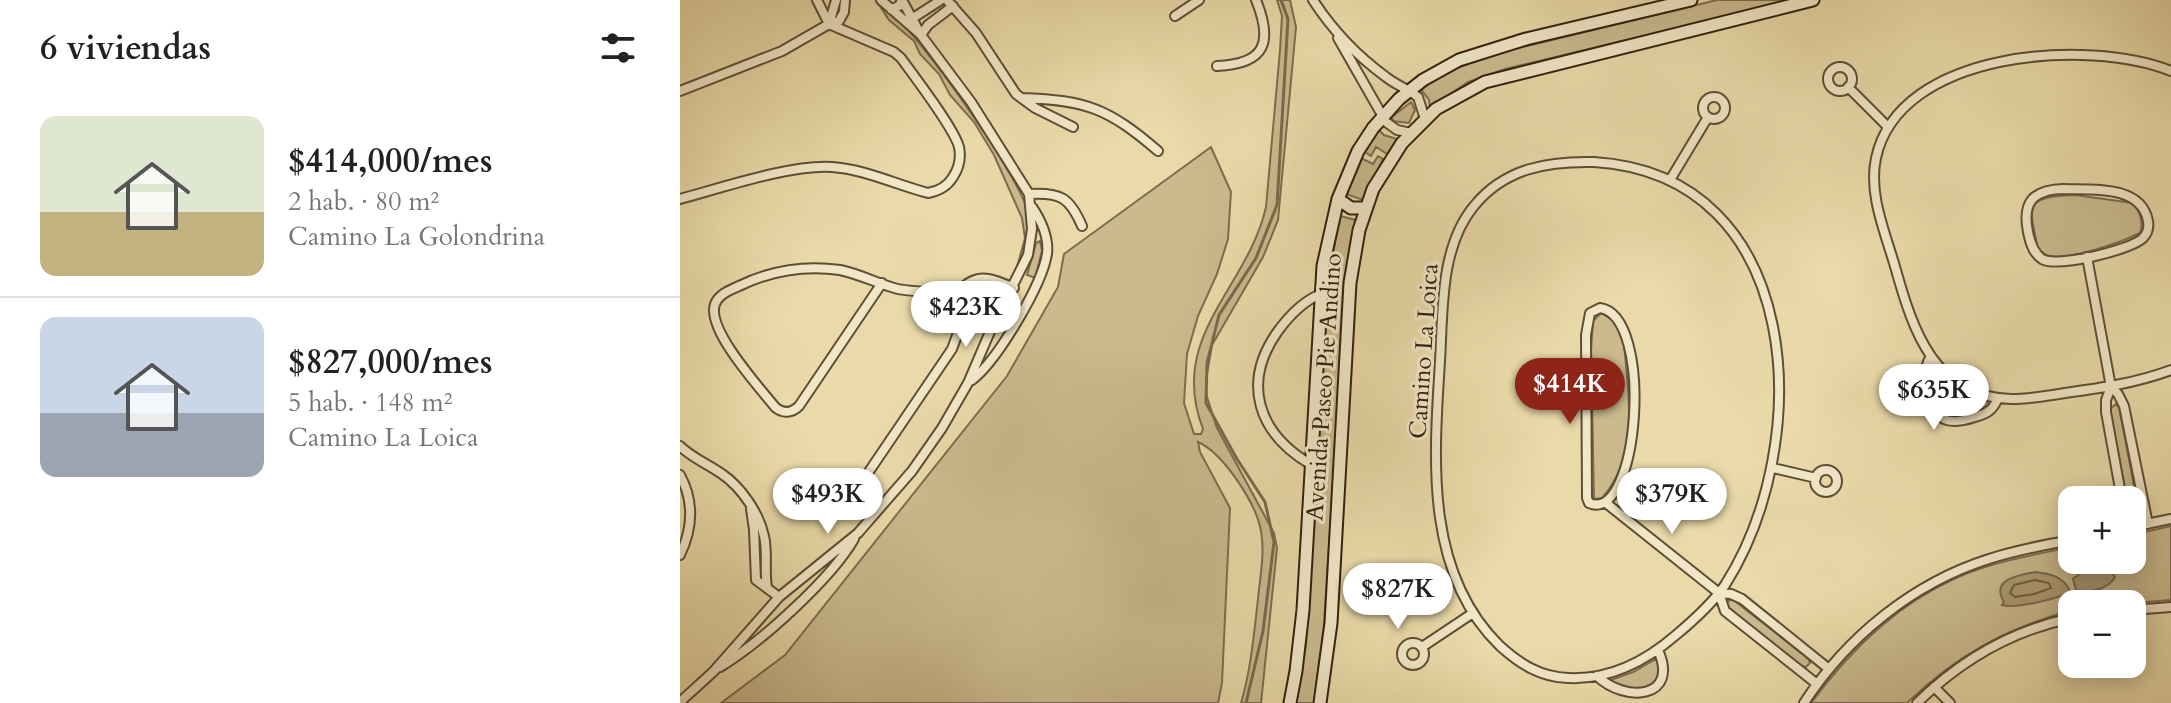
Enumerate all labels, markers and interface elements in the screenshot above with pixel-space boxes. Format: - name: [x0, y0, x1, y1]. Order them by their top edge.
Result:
- text: 6 viviendas: [40, 25, 211, 71]
- icon: filters: [596, 26, 640, 70]
- text: $414,000/mes: [288, 138, 493, 184]
- icon: home: [104, 148, 200, 244]
- text: 2 hab. · 80 m²: [288, 184, 439, 219]
- text: Camino La Golondrina: [288, 219, 545, 254]
- street label: Avenida Paseo Pie Andino: [1298, 252, 1350, 522]
- street label: Camino La Loica: [1401, 262, 1447, 440]
- pin: $423K: [910, 281, 1022, 349]
- text: $423K: [929, 289, 1003, 324]
- text: $827,000/mes: [288, 339, 493, 385]
- icon: home: [104, 349, 200, 445]
- pin: $414K: [1514, 358, 1626, 426]
- pin: $635K: [1878, 364, 1990, 432]
- text: $414K: [1533, 366, 1607, 401]
- text: $635K: [1897, 372, 1971, 407]
- text: 5 hab. · 148 m²: [288, 385, 453, 420]
- text: Camino La Loica: [288, 420, 478, 455]
- pin: $493K: [772, 468, 884, 536]
- pin: $379K: [1616, 468, 1728, 536]
- text: $493K: [791, 476, 865, 511]
- text: $379K: [1635, 476, 1709, 511]
- map controls: [2058, 486, 2146, 678]
- button: +: [2058, 486, 2146, 574]
- pin: $827K: [1342, 563, 1454, 631]
- text: $827K: [1361, 571, 1435, 606]
- button: −: [2058, 590, 2146, 678]

